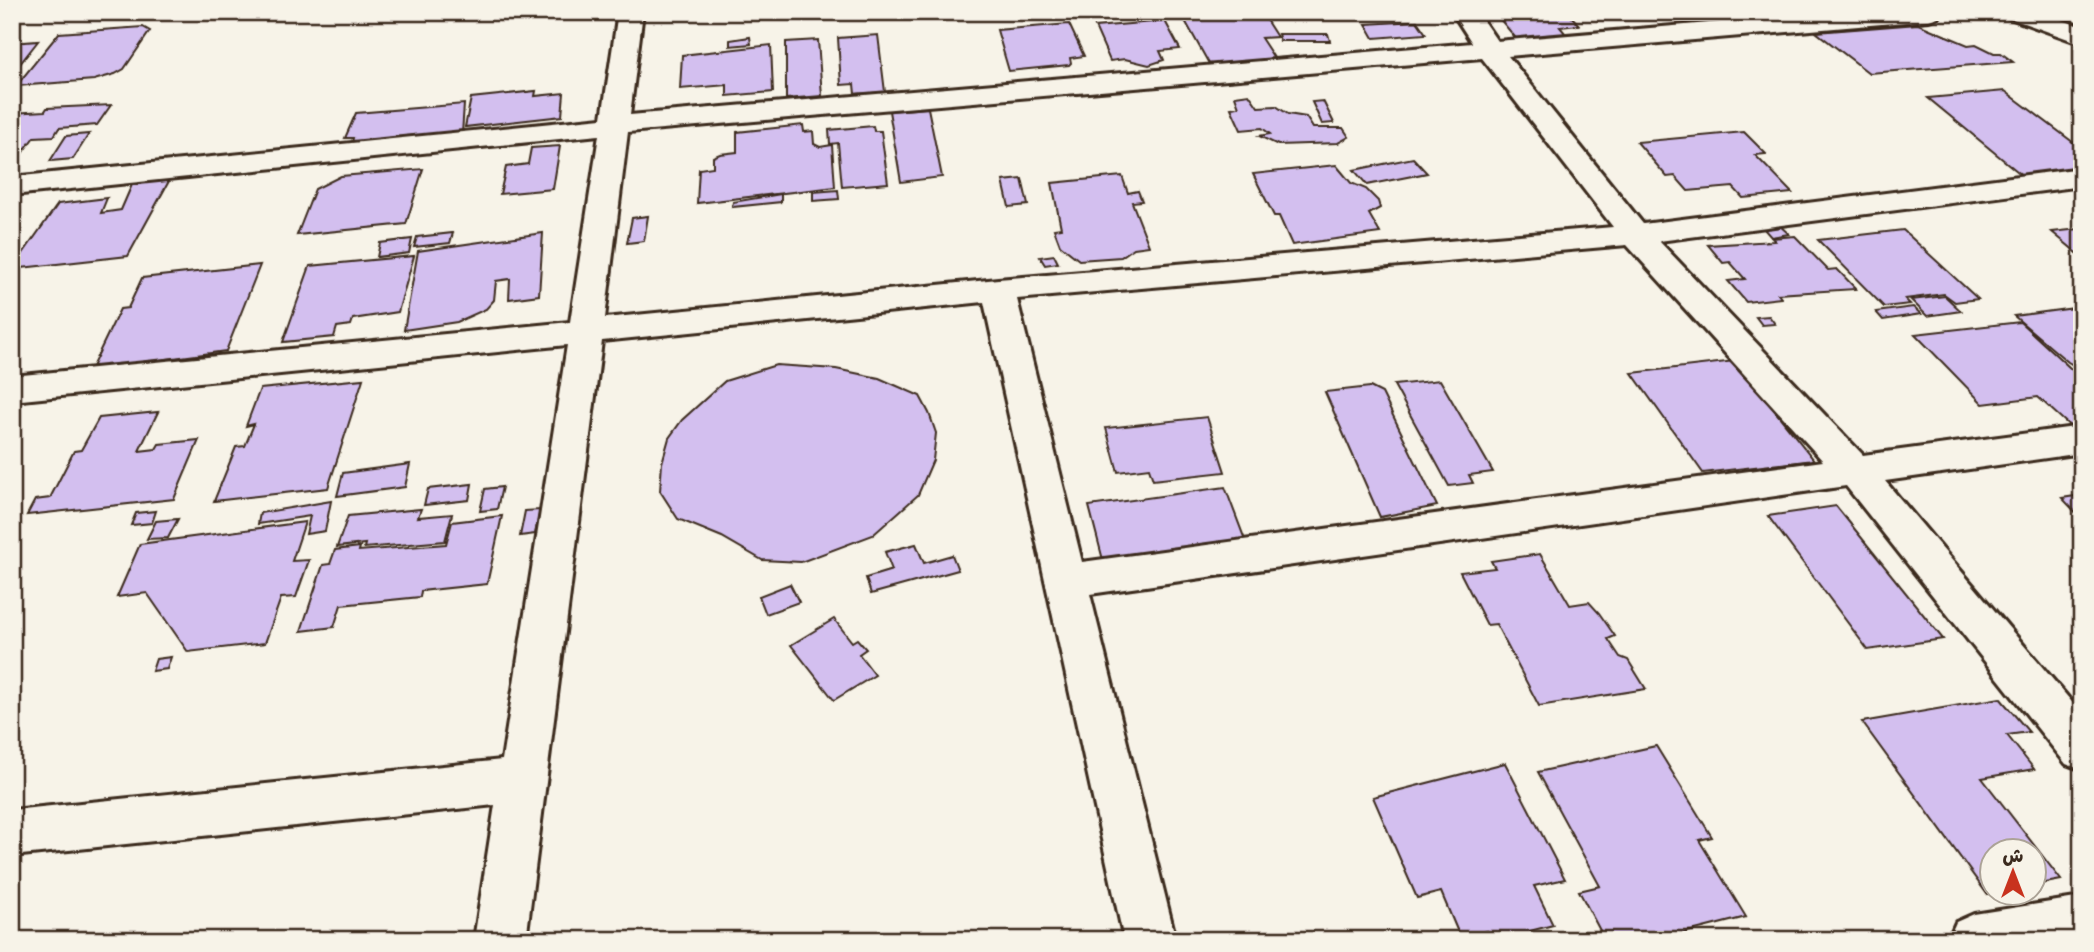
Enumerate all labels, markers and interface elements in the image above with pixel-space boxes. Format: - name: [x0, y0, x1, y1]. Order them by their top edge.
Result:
- north arrow: [1979, 836, 2048, 906]
- text: ش: [2003, 839, 2024, 872]

